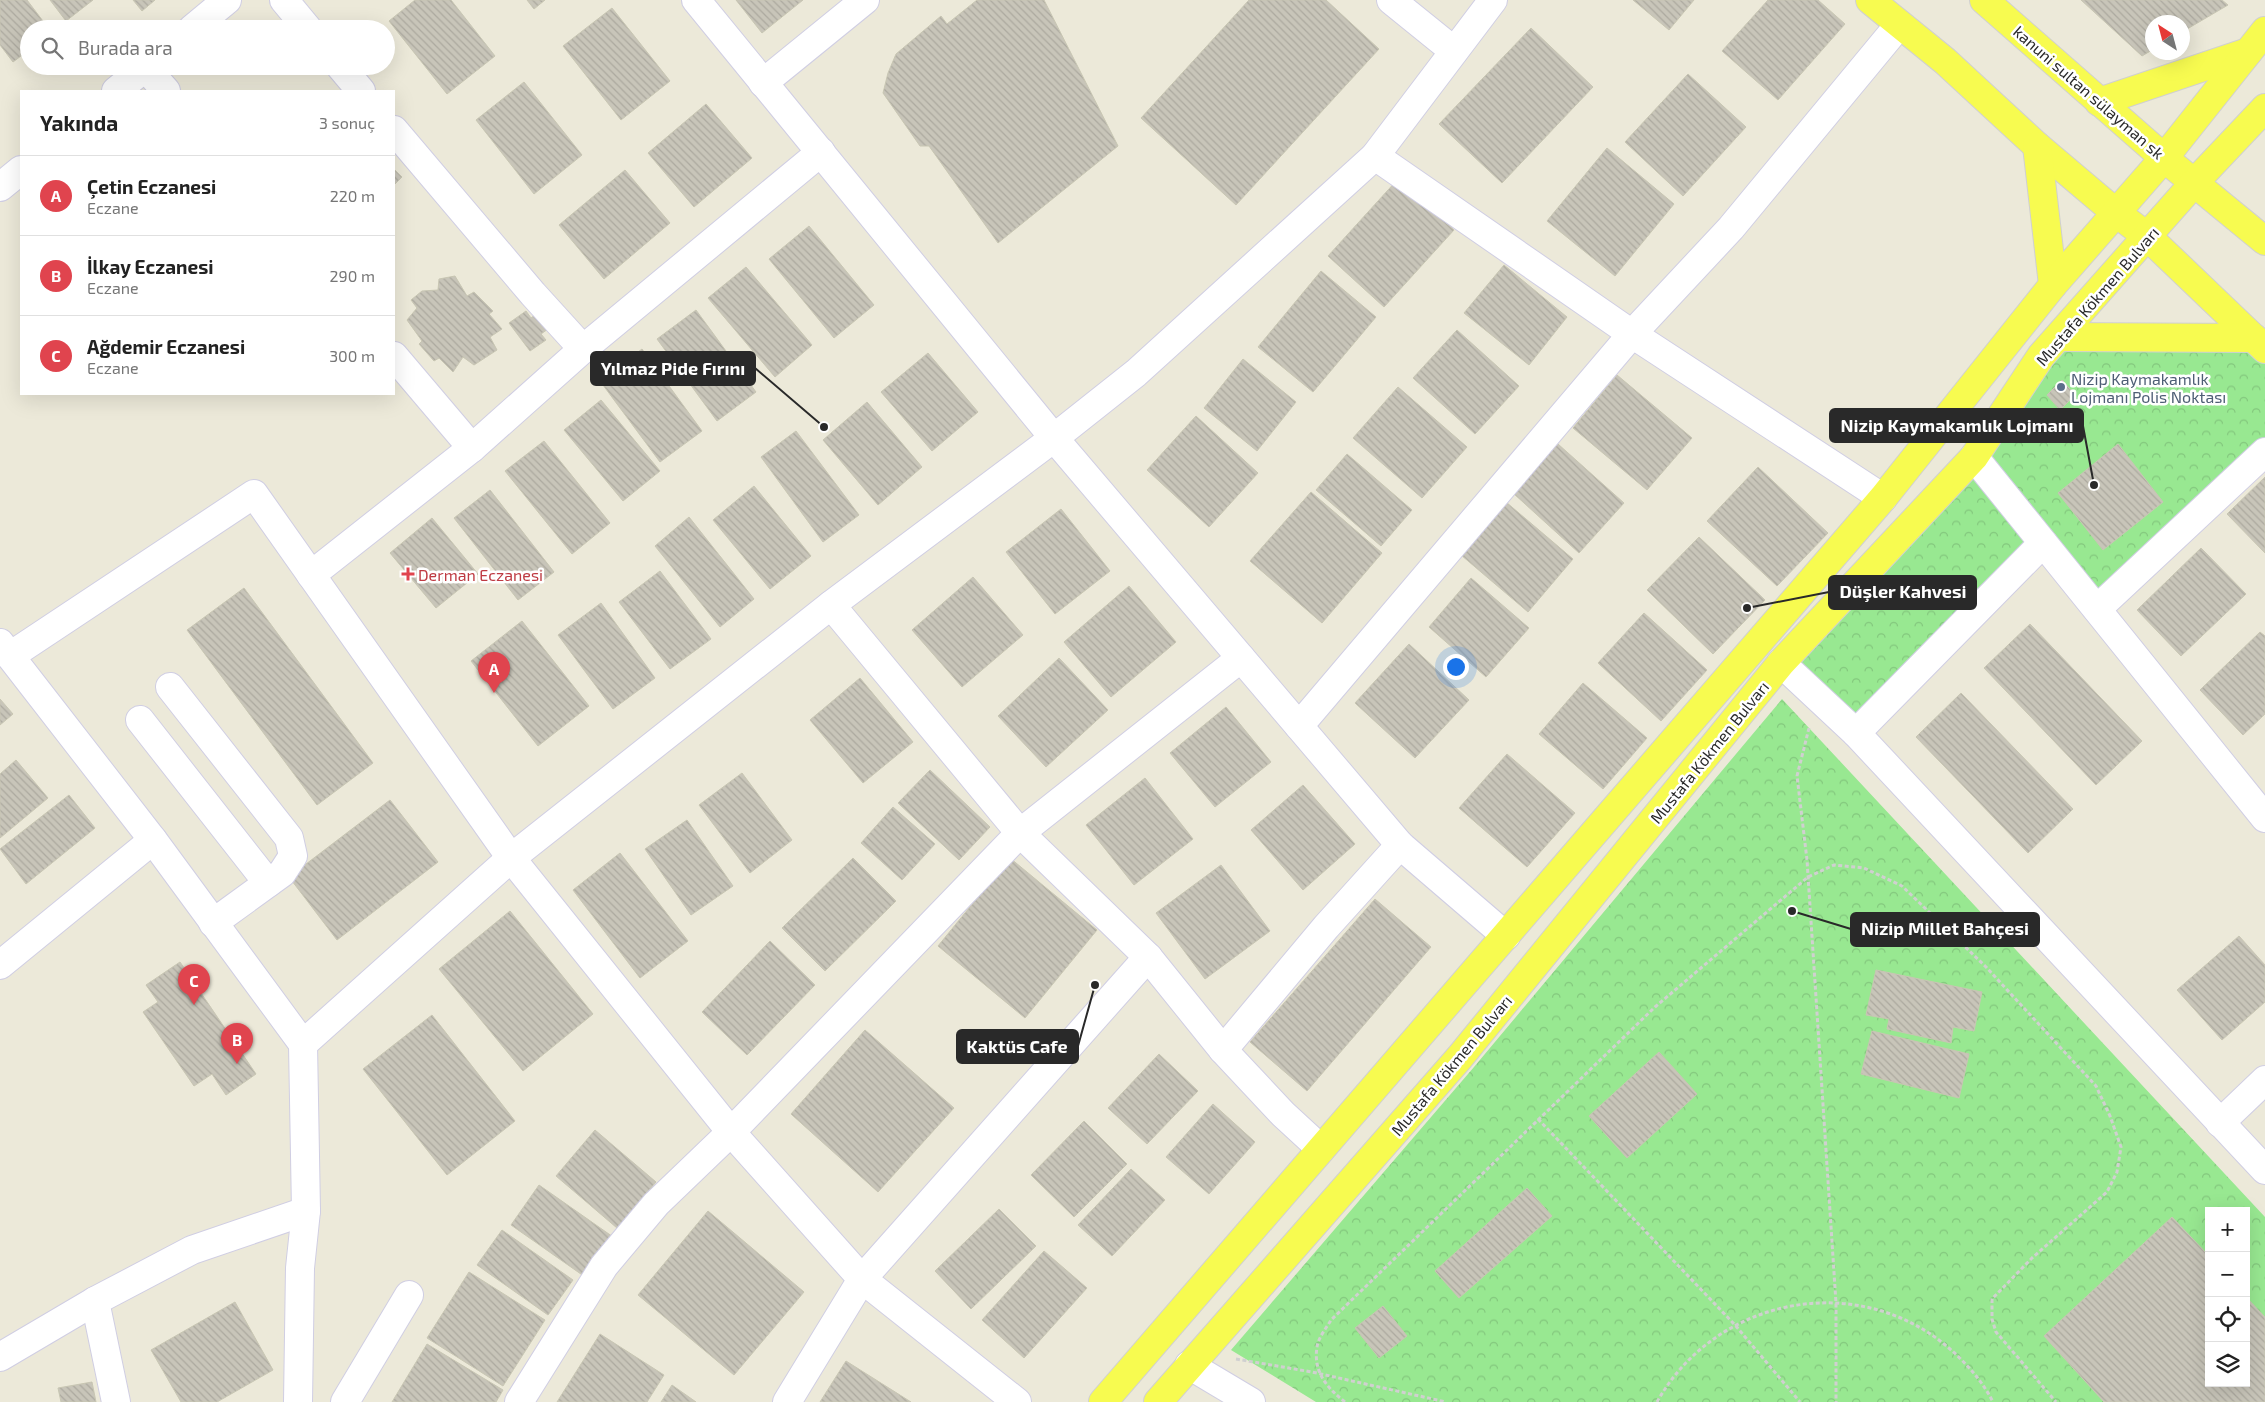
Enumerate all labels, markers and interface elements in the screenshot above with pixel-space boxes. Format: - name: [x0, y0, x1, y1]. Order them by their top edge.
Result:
- north arrow: [2145, 15, 2190, 60]
- search box: [20, 20, 395, 75]
- street label: kanuni sultan sülayman sk: [2010, 22, 2168, 162]
- icon: search: [38, 34, 66, 62]
- text: Burada ara: [78, 36, 173, 59]
- text: Yakında: [40, 110, 118, 135]
- text: 3 sonuç: [319, 113, 375, 132]
- text: Çetin Eczanesi: [87, 175, 216, 198]
- text: A: [51, 186, 61, 205]
- text: 220 m: [330, 186, 375, 205]
- text: Eczane: [87, 198, 139, 217]
- street label: Mustafa Kökmen Bulvarı: [2032, 223, 2162, 369]
- text: İlkay Eczanesi: [87, 255, 214, 278]
- text: B: [51, 266, 61, 285]
- text: 290 m: [330, 266, 375, 285]
- text: Eczane: [87, 278, 139, 297]
- text: Ağdemir Eczanesi: [87, 335, 245, 358]
- text: C: [51, 346, 61, 365]
- text: 300 m: [329, 346, 375, 365]
- callout: Yılmaz Pide Fırını: [591, 352, 755, 385]
- text: Yılmaz Pide Fırını: [601, 357, 745, 379]
- text: Eczane: [87, 358, 139, 377]
- place label: Nizip Kaymakamlık Lojmanı Polis Noktası: [2071, 369, 2226, 407]
- marker: Nizip Kaymakamlık Lojmanı Polis Noktası: [2055, 381, 2067, 393]
- callout: Nizip Kaymakamlık Lojmanı: [1830, 409, 2083, 442]
- text: Nizip Kaymakamlık Lojmanı: [1840, 414, 2074, 436]
- place label: Derman Eczanesi: [418, 565, 543, 584]
- marker: Derman Eczanesi: [402, 568, 414, 580]
- callout: Düşler Kahvesi: [1829, 576, 1976, 609]
- text: Düşler Kahvesi: [1839, 580, 1967, 603]
- pin: A: [478, 652, 510, 693]
- your location: [1443, 654, 1469, 680]
- street label: Mustafa Kökmen Bulvarı: [1646, 677, 1772, 827]
- callout: Nizip Millet Bahçesi: [1851, 913, 2039, 946]
- text: Nizip Millet Bahçesi: [1861, 917, 2029, 940]
- pin: C: [178, 964, 210, 1005]
- street label: Mustafa Kökmen Bulvarı: [1387, 991, 1515, 1139]
- pin: B: [221, 1023, 253, 1064]
- callout: Kaktüs Cafe: [957, 1030, 1078, 1063]
- text: Kaktüs Cafe: [966, 1035, 1068, 1057]
- map controls: [2205, 1207, 2250, 1387]
- button: +: [2205, 1207, 2250, 1252]
- button: −: [2205, 1252, 2250, 1297]
- button: locate: [2205, 1297, 2250, 1342]
- button: layers: [2205, 1342, 2250, 1387]

